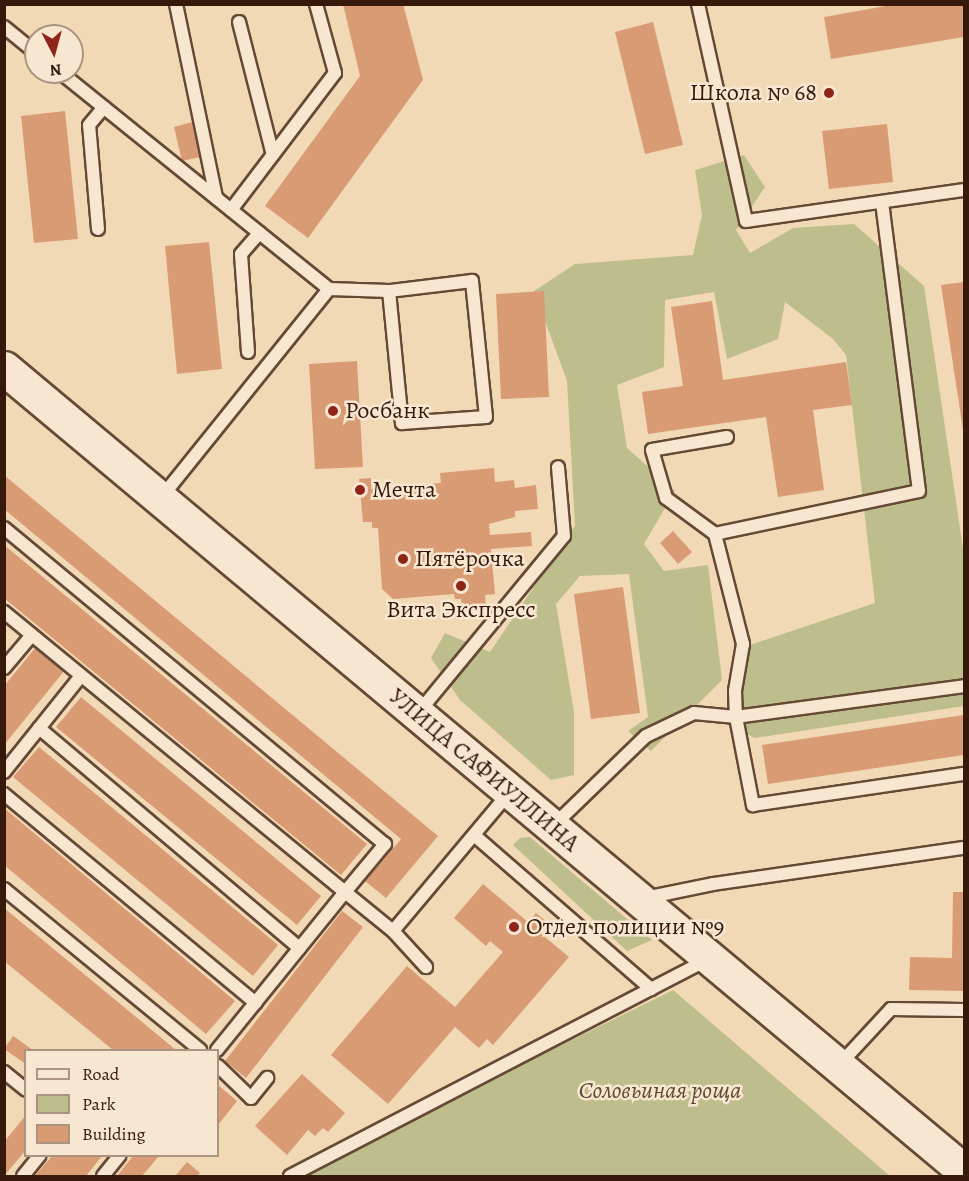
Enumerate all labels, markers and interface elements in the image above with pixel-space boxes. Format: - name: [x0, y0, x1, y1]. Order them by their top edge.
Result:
- north arrow: [24, 24, 84, 84]
- text: N: [49, 58, 63, 81]
- place label: Школа № 68: [689, 79, 817, 107]
- marker: Школа № 68: [822, 86, 836, 100]
- place label: Росбанк: [345, 397, 430, 425]
- marker: Росбанк: [326, 404, 340, 418]
- place label: Мечта: [372, 476, 436, 504]
- marker: Мечта: [353, 483, 367, 497]
- place label: Пятёрочка: [415, 545, 525, 573]
- marker: Пятёрочка: [396, 552, 410, 566]
- marker: Вита Экспресс: [454, 579, 468, 593]
- place label: Вита Экспресс: [386, 596, 536, 624]
- street label: УЛИЦА САФИУЛЛИНА: [383, 682, 585, 858]
- place label: Отдел полиции №9: [526, 913, 724, 941]
- marker: Отдел полиции №9: [507, 920, 521, 934]
- legend: [24, 1049, 219, 1157]
- text: Road: [82, 1062, 119, 1086]
- park label: Соловьиная роща: [579, 1077, 741, 1105]
- text: Park: [82, 1092, 116, 1116]
- text: Building: [82, 1122, 146, 1146]

